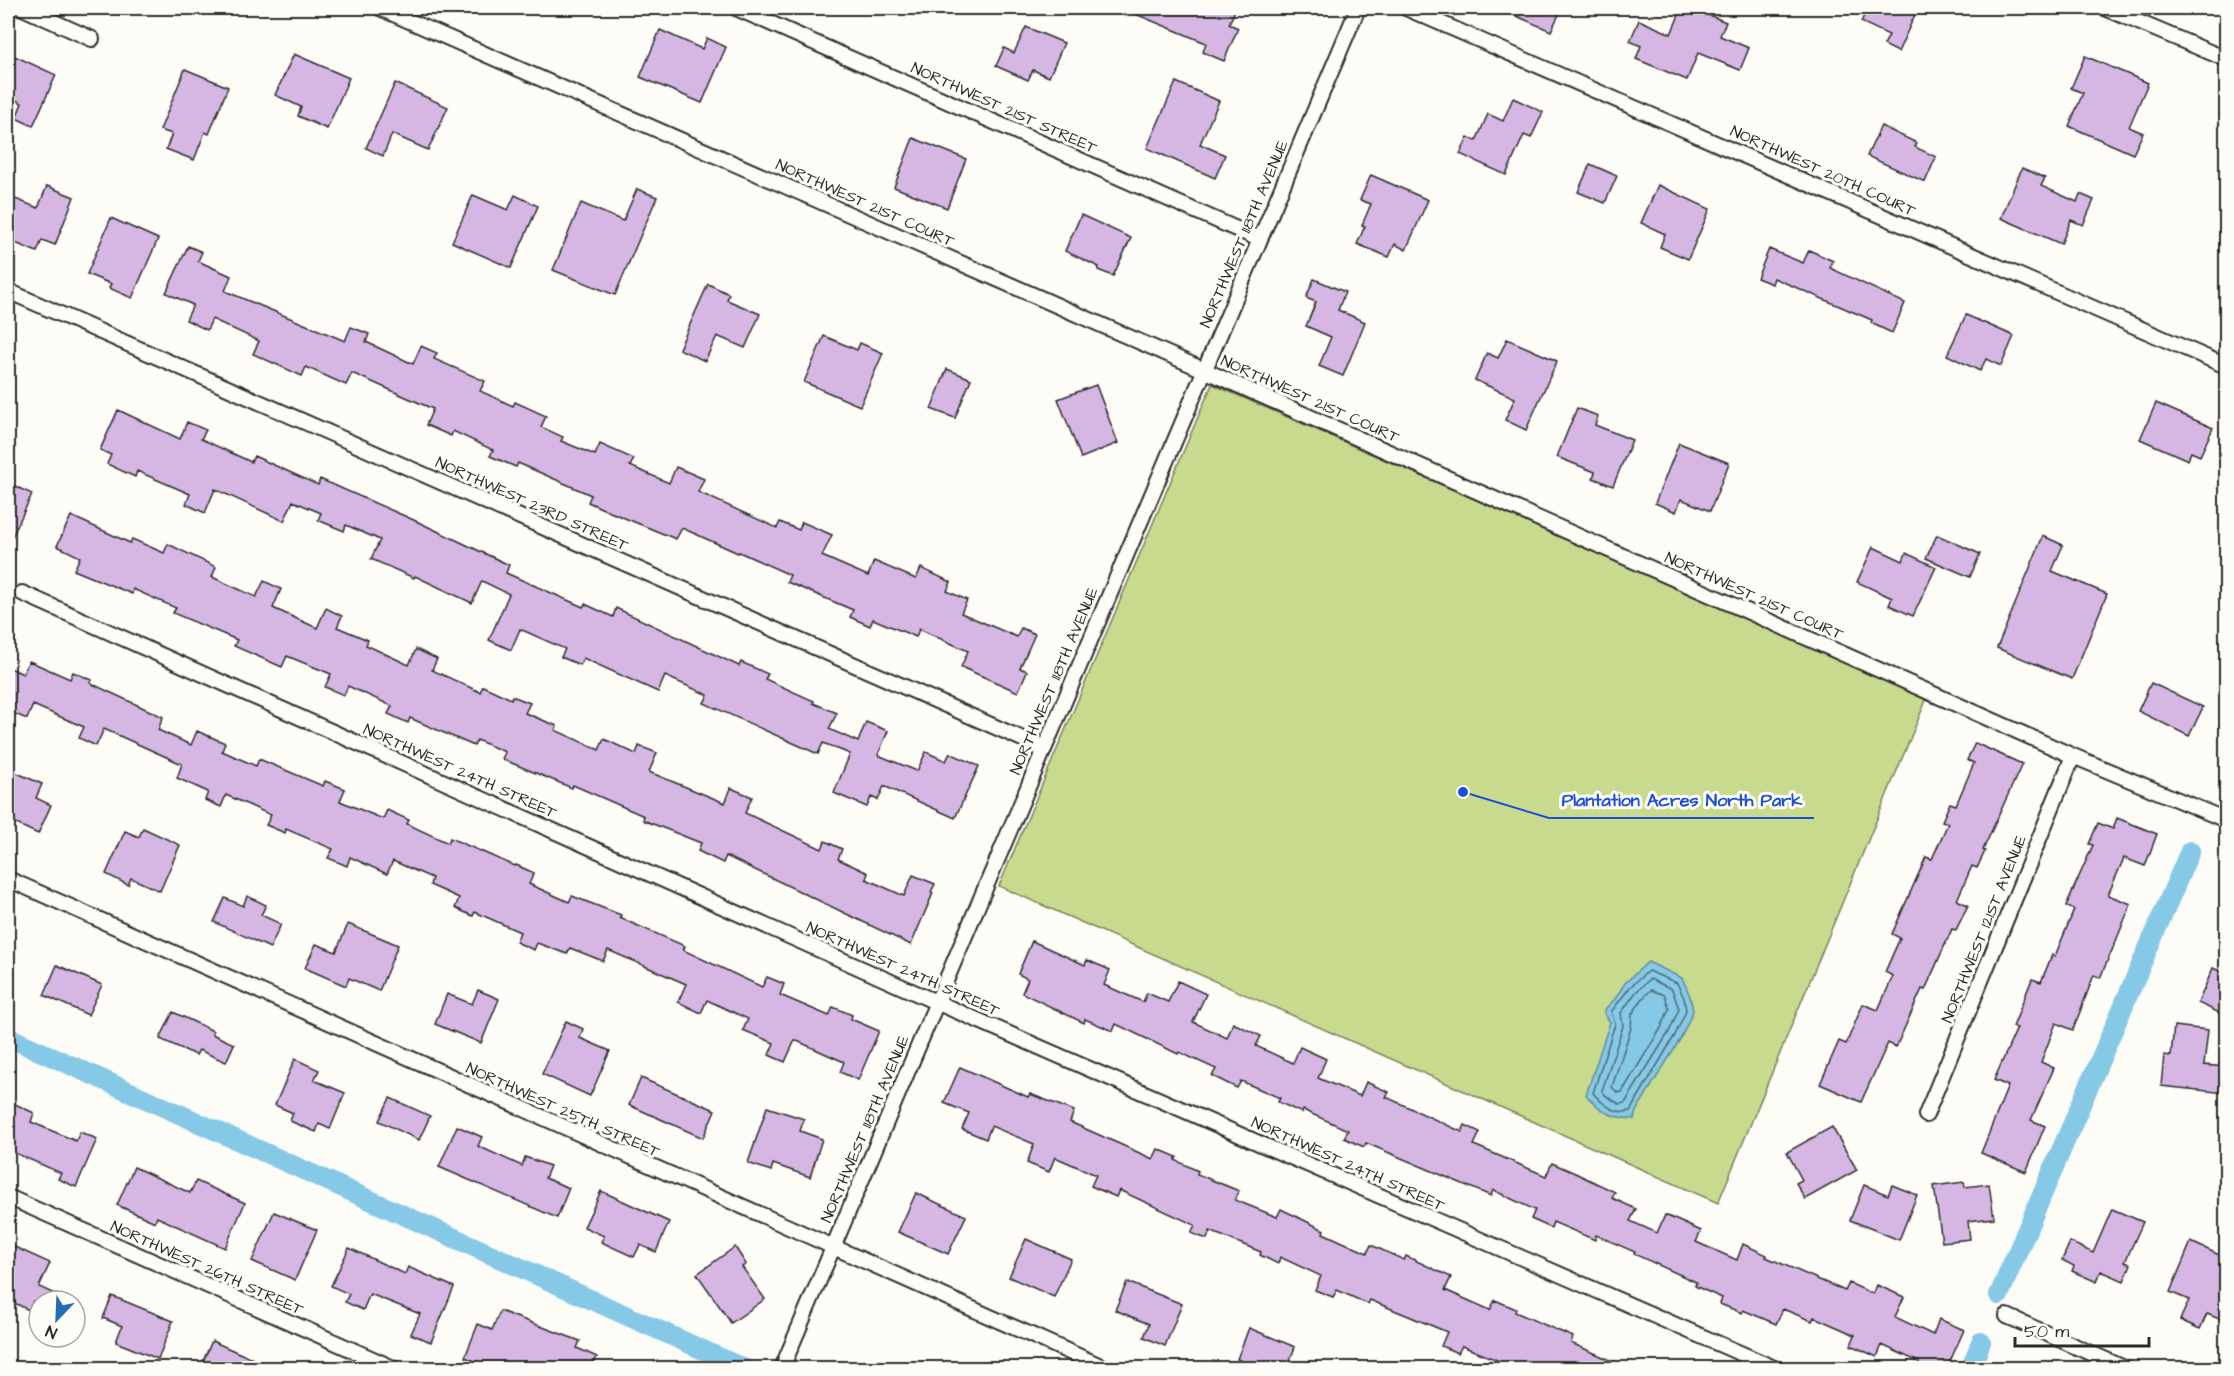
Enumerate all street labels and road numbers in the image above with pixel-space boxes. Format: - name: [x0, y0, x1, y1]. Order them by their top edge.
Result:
- street label: NORTHWEST 21ST STREET: [908, 57, 1100, 159]
- street label: NORTHWEST 20TH COURT: [1727, 120, 1919, 222]
- street label: NORTHWEST 118TH AVENUE: [1194, 136, 1294, 331]
- street label: NORTHWEST 21ST COURT: [772, 154, 958, 252]
- street label: NORTHWEST 21ST COURT: [1217, 350, 1403, 448]
- street label: NORTHWEST 23RD STREET: [432, 451, 632, 557]
- street label: NORTHWEST 21ST COURT: [1661, 547, 1847, 645]
- street label: NORTHWEST 118TH AVENUE: [1004, 583, 1104, 778]
- street label: NORTHWEST 24TH STREET: [360, 718, 560, 824]
- street label: NORTHWEST 121ST AVENUE: [1936, 831, 2032, 1026]
- street label: NORTHWEST 24TH STREET: [803, 916, 1003, 1022]
- street label: NORTHWEST 118TH AVENUE: [815, 1031, 915, 1226]
- street label: NORTHWEST 25TH STREET: [463, 1057, 663, 1163]
- street label: NORTHWEST 24TH STREET: [1248, 1111, 1448, 1217]
- street label: NORTHWEST 26TH STREET: [107, 1215, 307, 1321]

